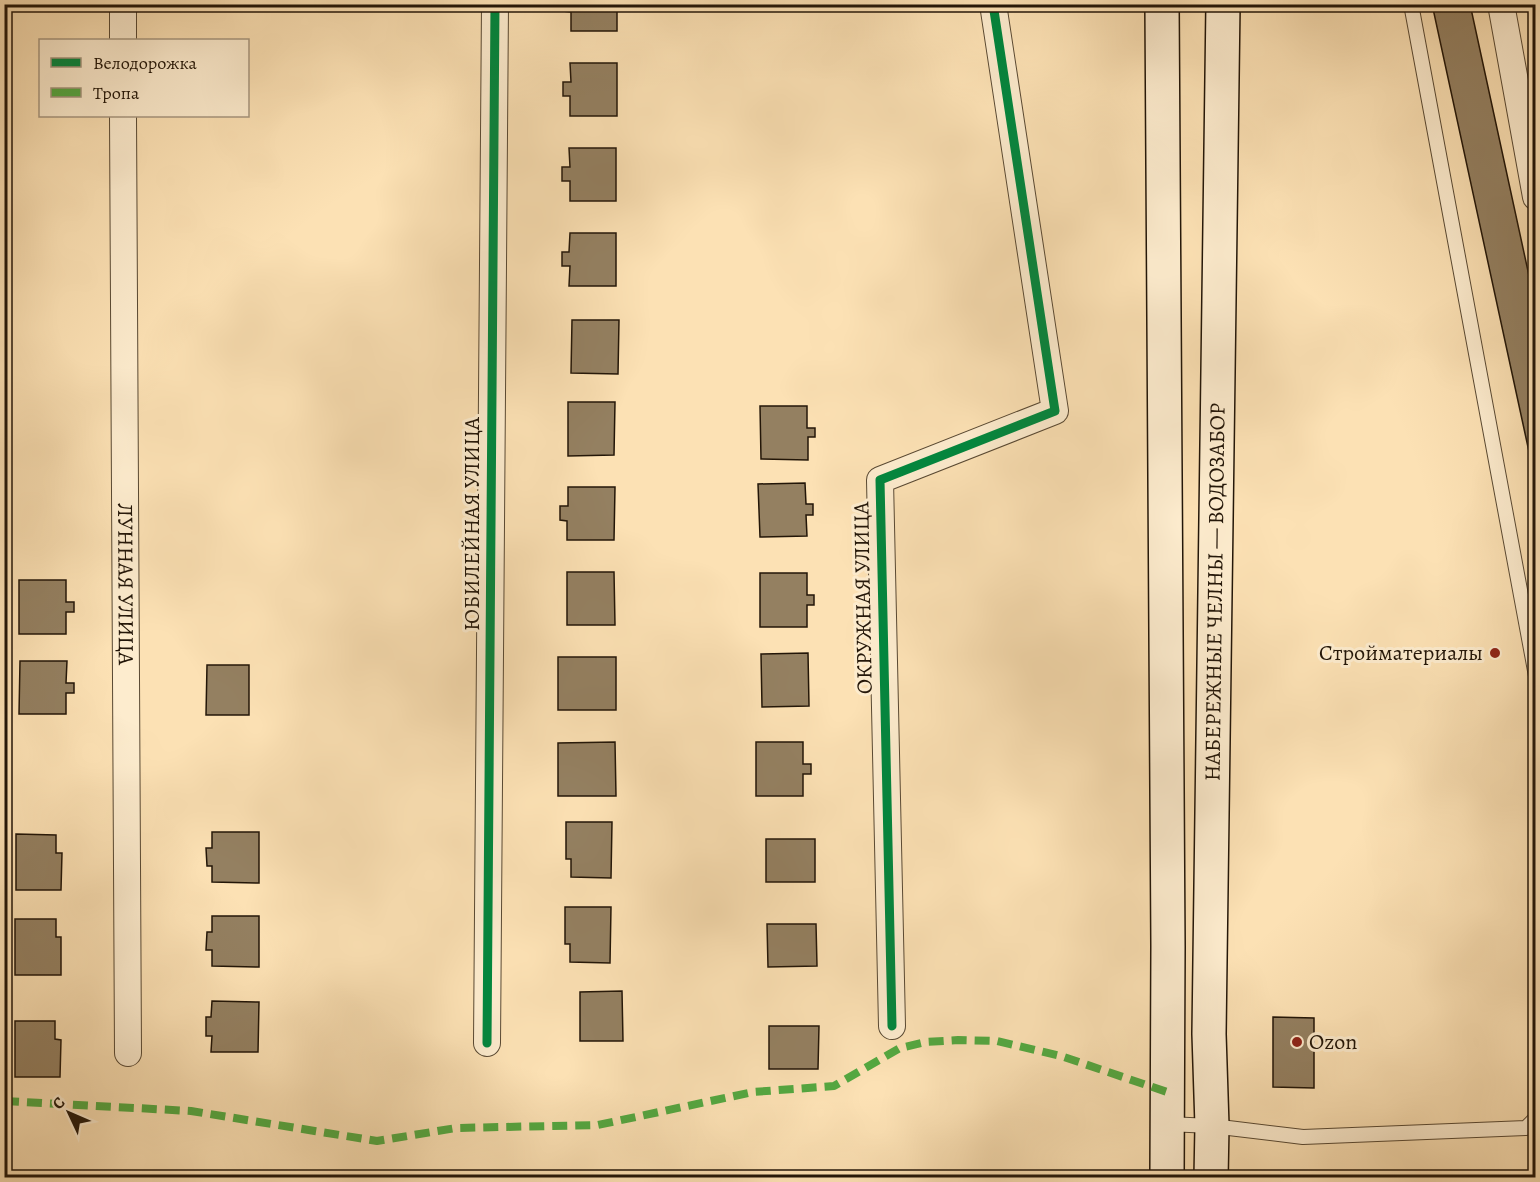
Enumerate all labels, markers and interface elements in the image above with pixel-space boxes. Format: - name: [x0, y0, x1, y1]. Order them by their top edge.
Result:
- legend: [39, 39, 249, 117]
- text: Велодорожка: [93, 51, 198, 75]
- text: Тропа: [93, 81, 140, 105]
- street label: НАБЕРЕЖНЫЕ ЧЕЛНЫ — ВОДОЗАБОР: [1197, 403, 1233, 781]
- street label: ЮБИЛЕЙНАЯ УЛИЦА: [457, 416, 487, 631]
- street label: ОКРУЖНАЯ УЛИЦА: [846, 500, 880, 694]
- street label: ЛУННАЯ УЛИЦА: [110, 503, 141, 666]
- place label: Стройматериалы: [1319, 638, 1483, 668]
- marker: Стройматериалы: [1488, 646, 1502, 660]
- place label: Ozon: [1309, 1027, 1357, 1057]
- marker: Ozon: [1290, 1035, 1304, 1049]
- north arrow: [39, 1083, 99, 1143]
- text: С: [48, 1092, 70, 1114]

